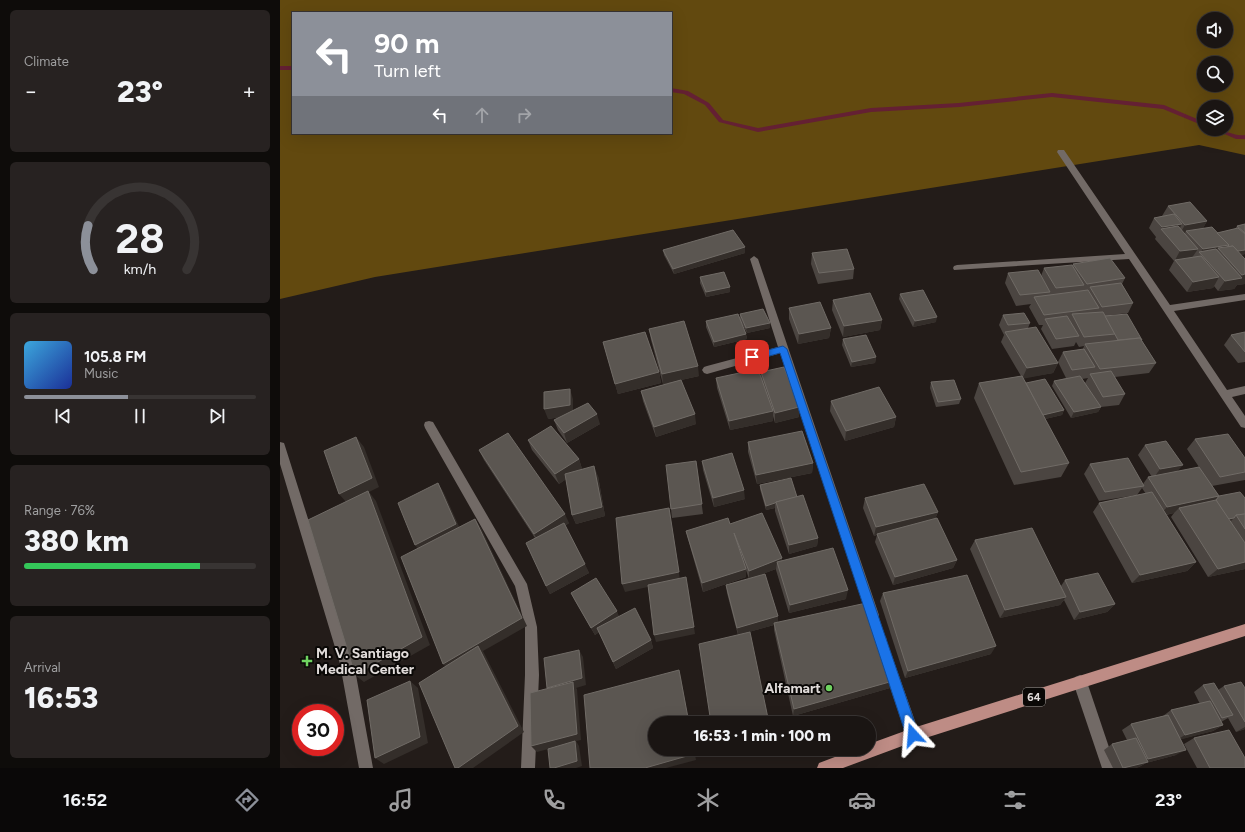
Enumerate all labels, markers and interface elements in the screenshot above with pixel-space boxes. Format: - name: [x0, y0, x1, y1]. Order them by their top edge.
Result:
- map controls: [1197, 12, 1233, 136]
- button: sound: [1197, 12, 1233, 48]
- text: 90 m: [374, 26, 439, 60]
- icon: left: [308, 28, 360, 80]
- text: Climate: [24, 54, 69, 69]
- button: search: [1197, 56, 1233, 92]
- text: Turn left: [374, 60, 441, 82]
- text: 23°: [117, 73, 163, 110]
- text: −: [24, 78, 38, 105]
- text: +: [242, 78, 256, 105]
- button: layers: [1197, 100, 1233, 136]
- icon: left: [429, 104, 451, 126]
- icon: ahead: [471, 104, 493, 126]
- icon: right: [513, 104, 535, 126]
- text: 28: [115, 213, 165, 263]
- text: km/h: [124, 260, 156, 278]
- pin: [735, 340, 769, 374]
- icon: arrive: [741, 346, 763, 368]
- text: 105.8 FM: [84, 348, 146, 366]
- text: Music: [84, 366, 118, 381]
- icon: previous: [52, 405, 74, 427]
- icon: pause: [129, 405, 151, 427]
- icon: next: [206, 405, 228, 427]
- text: Range · 76%: [24, 503, 95, 518]
- text: 380 km: [24, 522, 129, 559]
- place label: M. V. Santiago Medical Center: [316, 645, 415, 678]
- marker: M. V. Santiago Medical Center: [301, 655, 313, 667]
- text: Arrival: [24, 660, 61, 675]
- text: 16:53: [24, 679, 98, 716]
- place label: Alfamart: [764, 680, 821, 697]
- marker: Alfamart: [824, 683, 834, 693]
- road number: 64: [1023, 688, 1045, 706]
- speed limit sign: 30: [292, 704, 344, 756]
- position arrow: [892, 714, 934, 756]
- text: 16:53 · 1 min · 100 m: [693, 727, 831, 745]
- icon: directions: [233, 786, 261, 814]
- icon: music: [387, 786, 415, 814]
- icon: phone: [540, 786, 568, 814]
- icon: climate: [694, 786, 722, 814]
- icon: car: [848, 786, 876, 814]
- icon: filters: [1001, 786, 1029, 814]
- text: 16:52: [63, 789, 107, 811]
- text: 23°: [1155, 789, 1182, 811]

